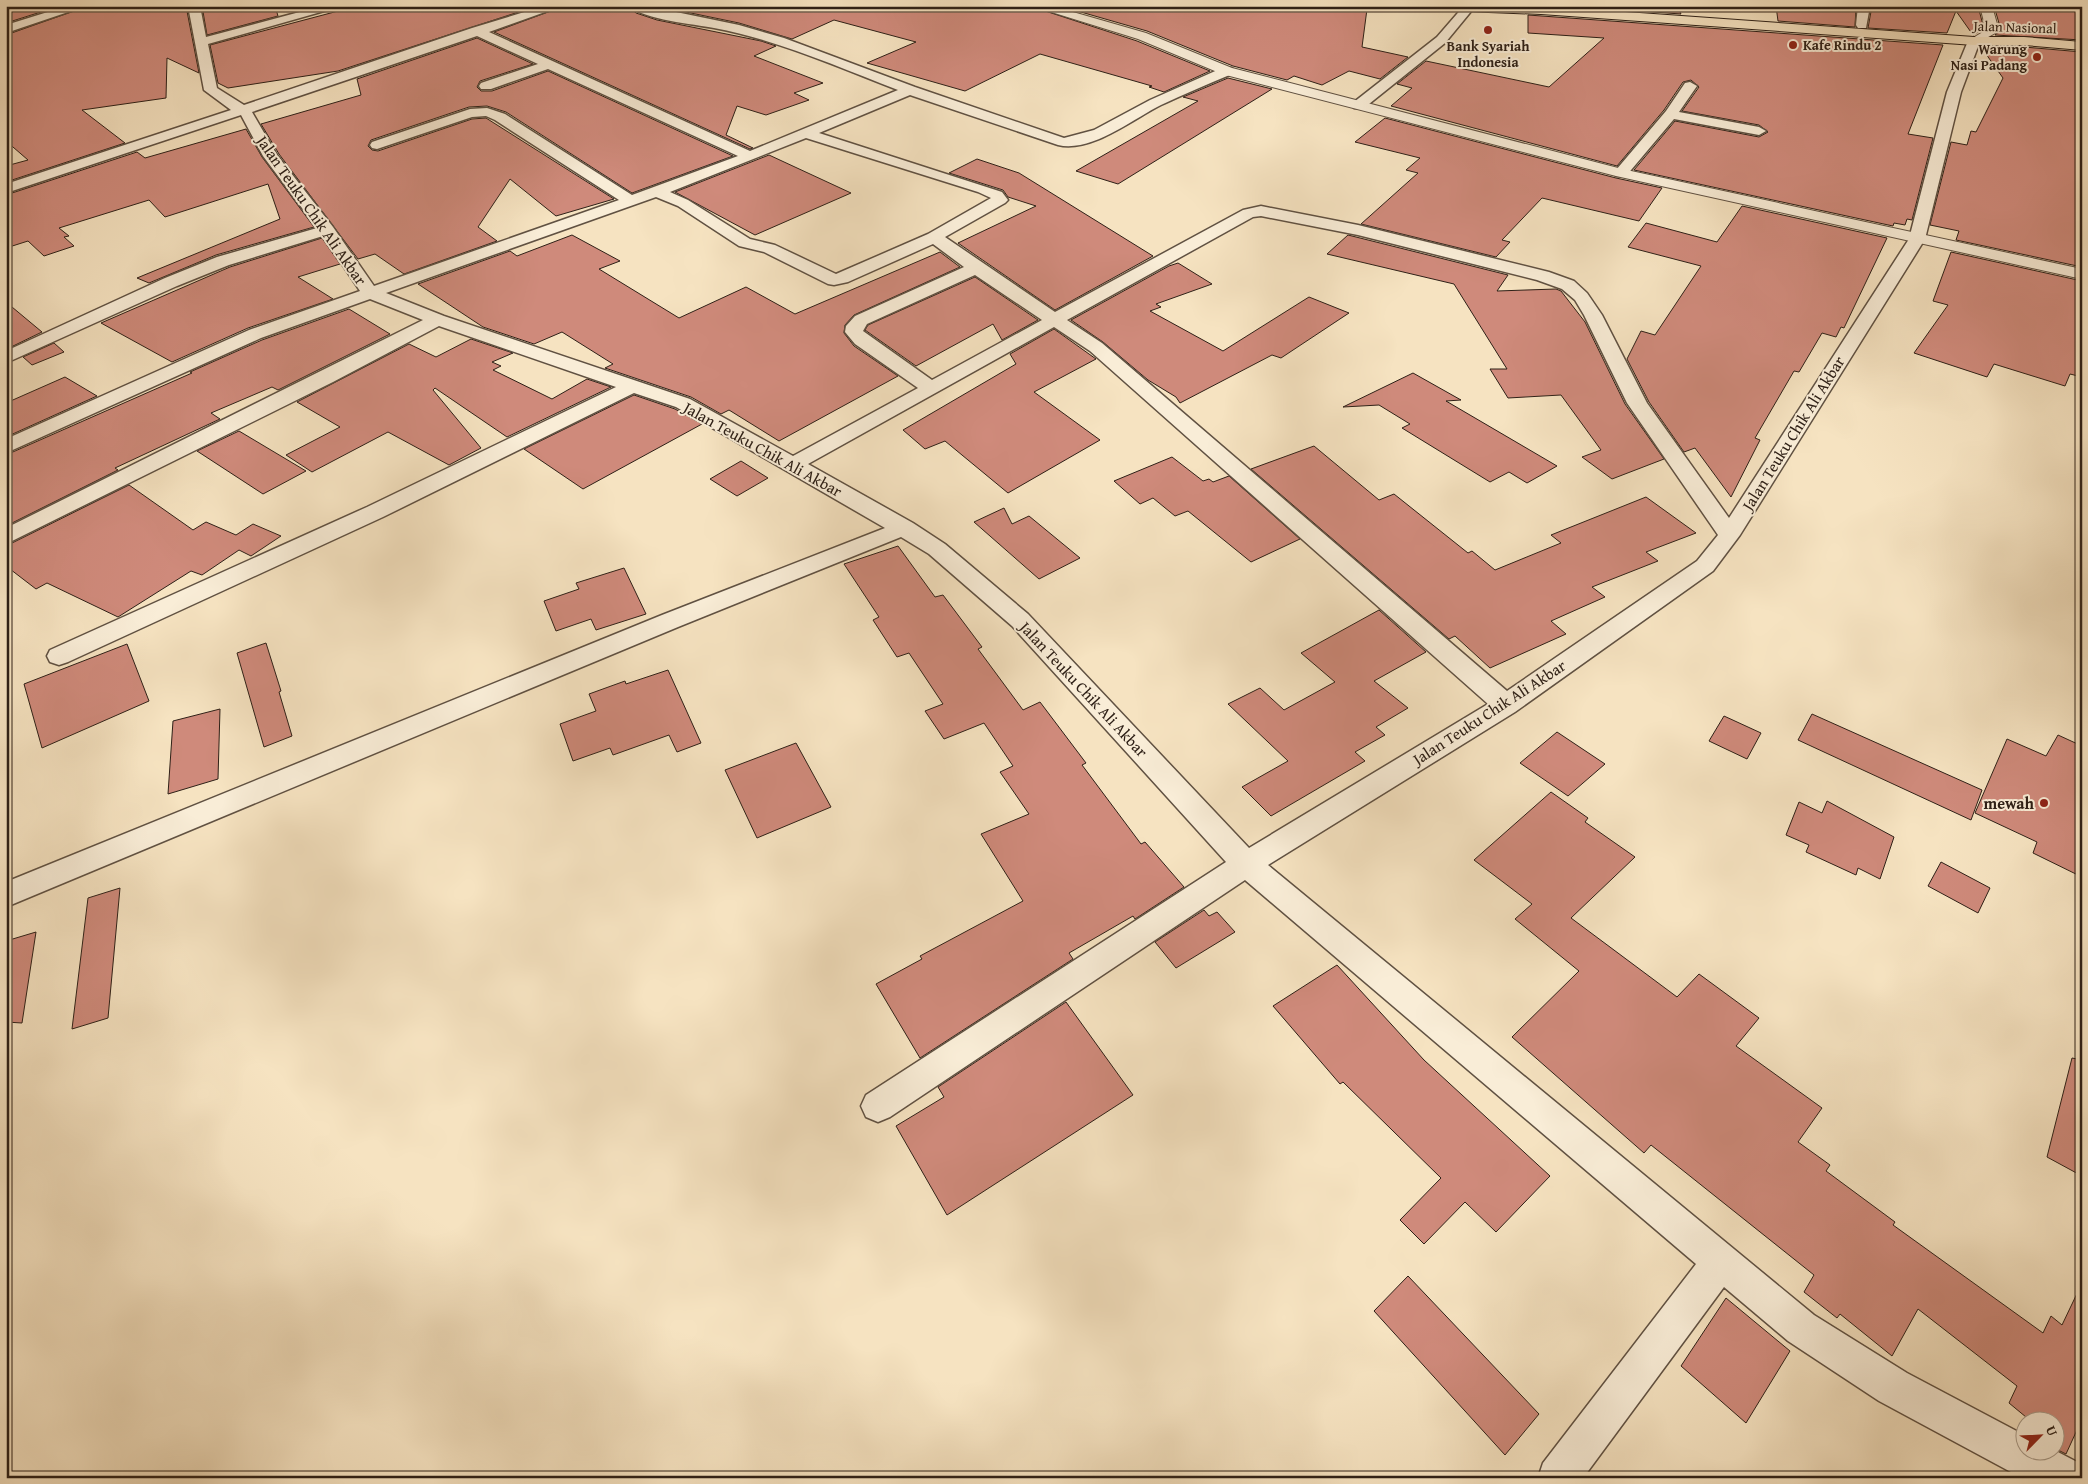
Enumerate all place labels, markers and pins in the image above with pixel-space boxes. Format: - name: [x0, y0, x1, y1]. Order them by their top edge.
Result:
- marker: Bank Syariah Indonesia: [1482, 24, 1494, 36]
- place label: Kafe Rindu 2: [1803, 35, 1882, 55]
- place label: Bank Syariah Indonesia: [1447, 36, 1530, 72]
- marker: Kafe Rindu 2: [1787, 39, 1799, 51]
- place label: Warung Nasi Padang: [1951, 39, 2028, 75]
- marker: Warung Nasi Padang: [2031, 51, 2043, 63]
- place label: mewah: [1983, 791, 2035, 815]
- marker: mewah: [2038, 797, 2050, 809]

